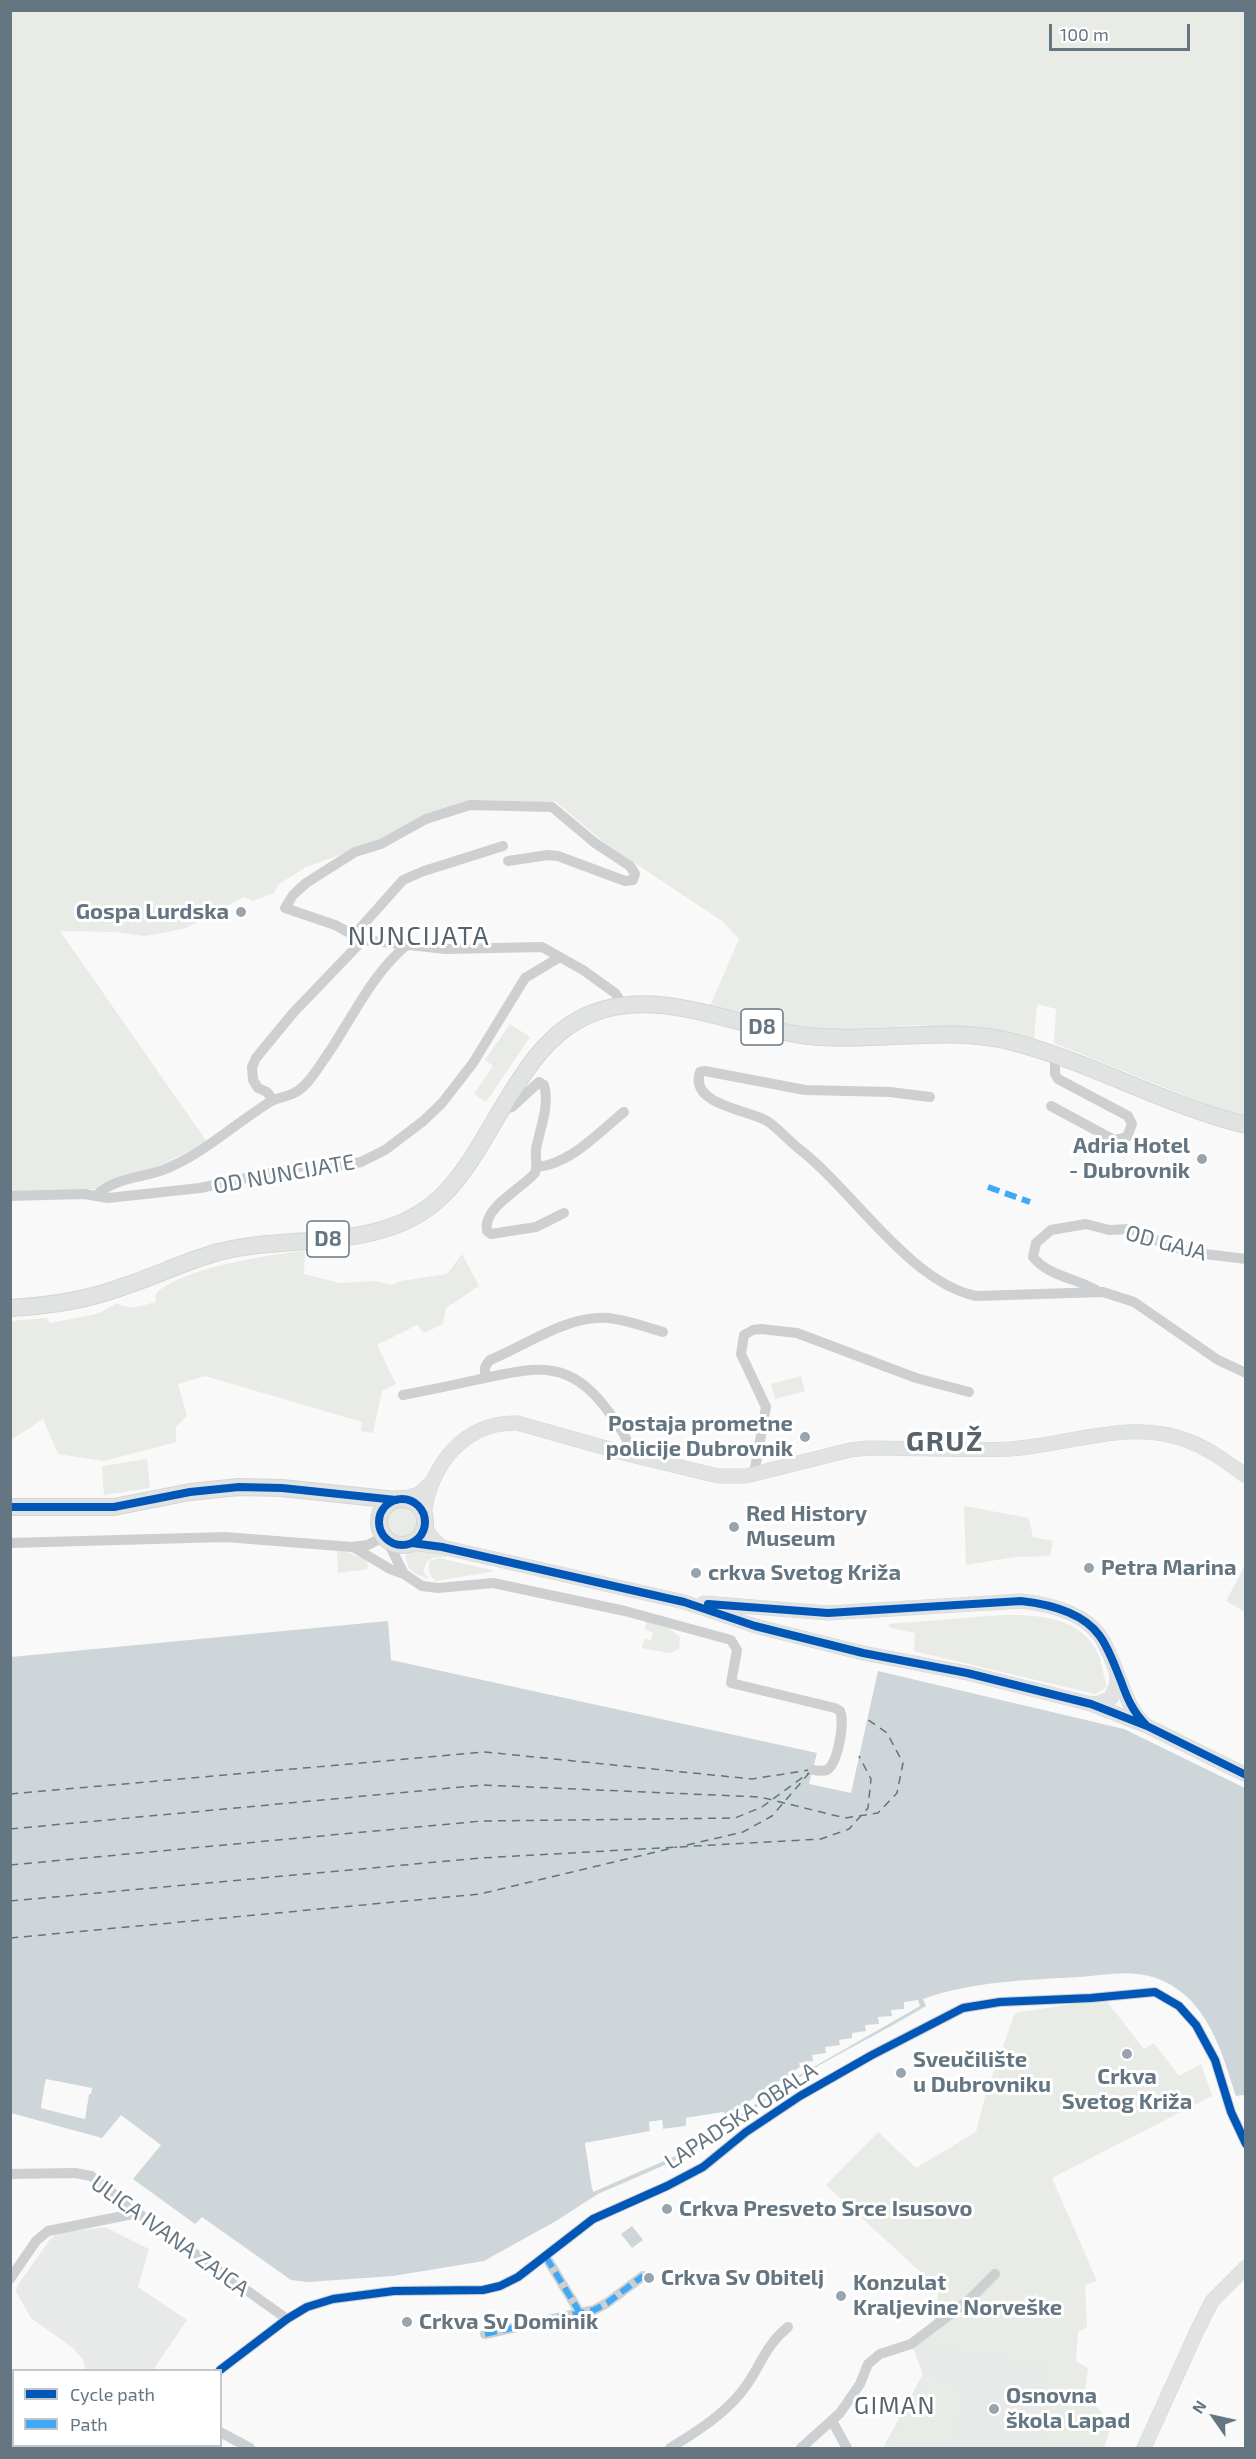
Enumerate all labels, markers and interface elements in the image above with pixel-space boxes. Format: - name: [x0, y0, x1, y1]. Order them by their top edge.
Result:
- scale bar: [1052, 12, 1193, 50]
- text: 100 m: [1060, 23, 1109, 45]
- place label: Gospa Lurdska: [76, 899, 229, 925]
- marker: Gospa Lurdska: [234, 905, 248, 919]
- district label: NUNCIJATA: [348, 920, 490, 952]
- road number: D8: [741, 1009, 783, 1045]
- place label: Adria Hotel - Dubrovnik: [1069, 1133, 1190, 1184]
- street label: OD NUNCIJATE: [211, 1149, 357, 1199]
- marker: Adria Hotel - Dubrovnik: [1195, 1152, 1209, 1166]
- street label: OD GAJA: [1123, 1220, 1209, 1266]
- road number: D8: [307, 1221, 349, 1257]
- place label: Postaja prometne policije Dubrovnik: [606, 1411, 793, 1462]
- district label: GRUŽ: [906, 1425, 984, 1459]
- marker: Postaja prometne policije Dubrovnik: [798, 1430, 812, 1444]
- place label: Red History Museum: [746, 1501, 867, 1552]
- marker: Red History Museum: [727, 1520, 741, 1534]
- place label: Petra Marina: [1101, 1555, 1236, 1581]
- place label: crkva Svetog Križa: [708, 1560, 901, 1586]
- marker: Petra Marina: [1082, 1561, 1096, 1575]
- marker: crkva Svetog Križa: [689, 1566, 703, 1580]
- place label: Sveučilište u Dubrovniku: [913, 2047, 1051, 2098]
- marker: Crkva Svetog Križa: [1120, 2047, 1134, 2061]
- street label: LAPADSKA OBALA: [660, 2057, 822, 2175]
- place label: Crkva Svetog Križa: [1062, 2064, 1192, 2116]
- marker: Sveučilište u Dubrovniku: [894, 2066, 908, 2080]
- street label: ULICA IVANA ZAJCA: [86, 2170, 254, 2302]
- place label: Crkva Presveto Srce Isusovo: [679, 2196, 973, 2222]
- marker: Crkva Presveto Srce Isusovo: [660, 2202, 674, 2216]
- place label: Crkva Sv Obitelj: [661, 2265, 824, 2291]
- place label: Konzulat Kraljevine Norveške: [853, 2270, 1062, 2322]
- marker: Crkva Sv Obitelj: [642, 2271, 656, 2285]
- marker: Konzulat Kraljevine Norveške: [834, 2289, 848, 2303]
- place label: Crkva Sv Dominik: [419, 2309, 598, 2335]
- marker: Crkva Sv Dominik: [400, 2315, 414, 2329]
- legend: [12, 2369, 222, 2447]
- text: Cycle path: [70, 2383, 155, 2405]
- place label: Osnovna škola Lapad: [1006, 2383, 1130, 2434]
- north arrow: [1184, 2387, 1244, 2447]
- district label: GIMAN: [854, 2392, 936, 2420]
- text: N: [1188, 2397, 1210, 2417]
- marker: Osnovna škola Lapad: [987, 2402, 1001, 2416]
- text: Path: [70, 2413, 108, 2435]

